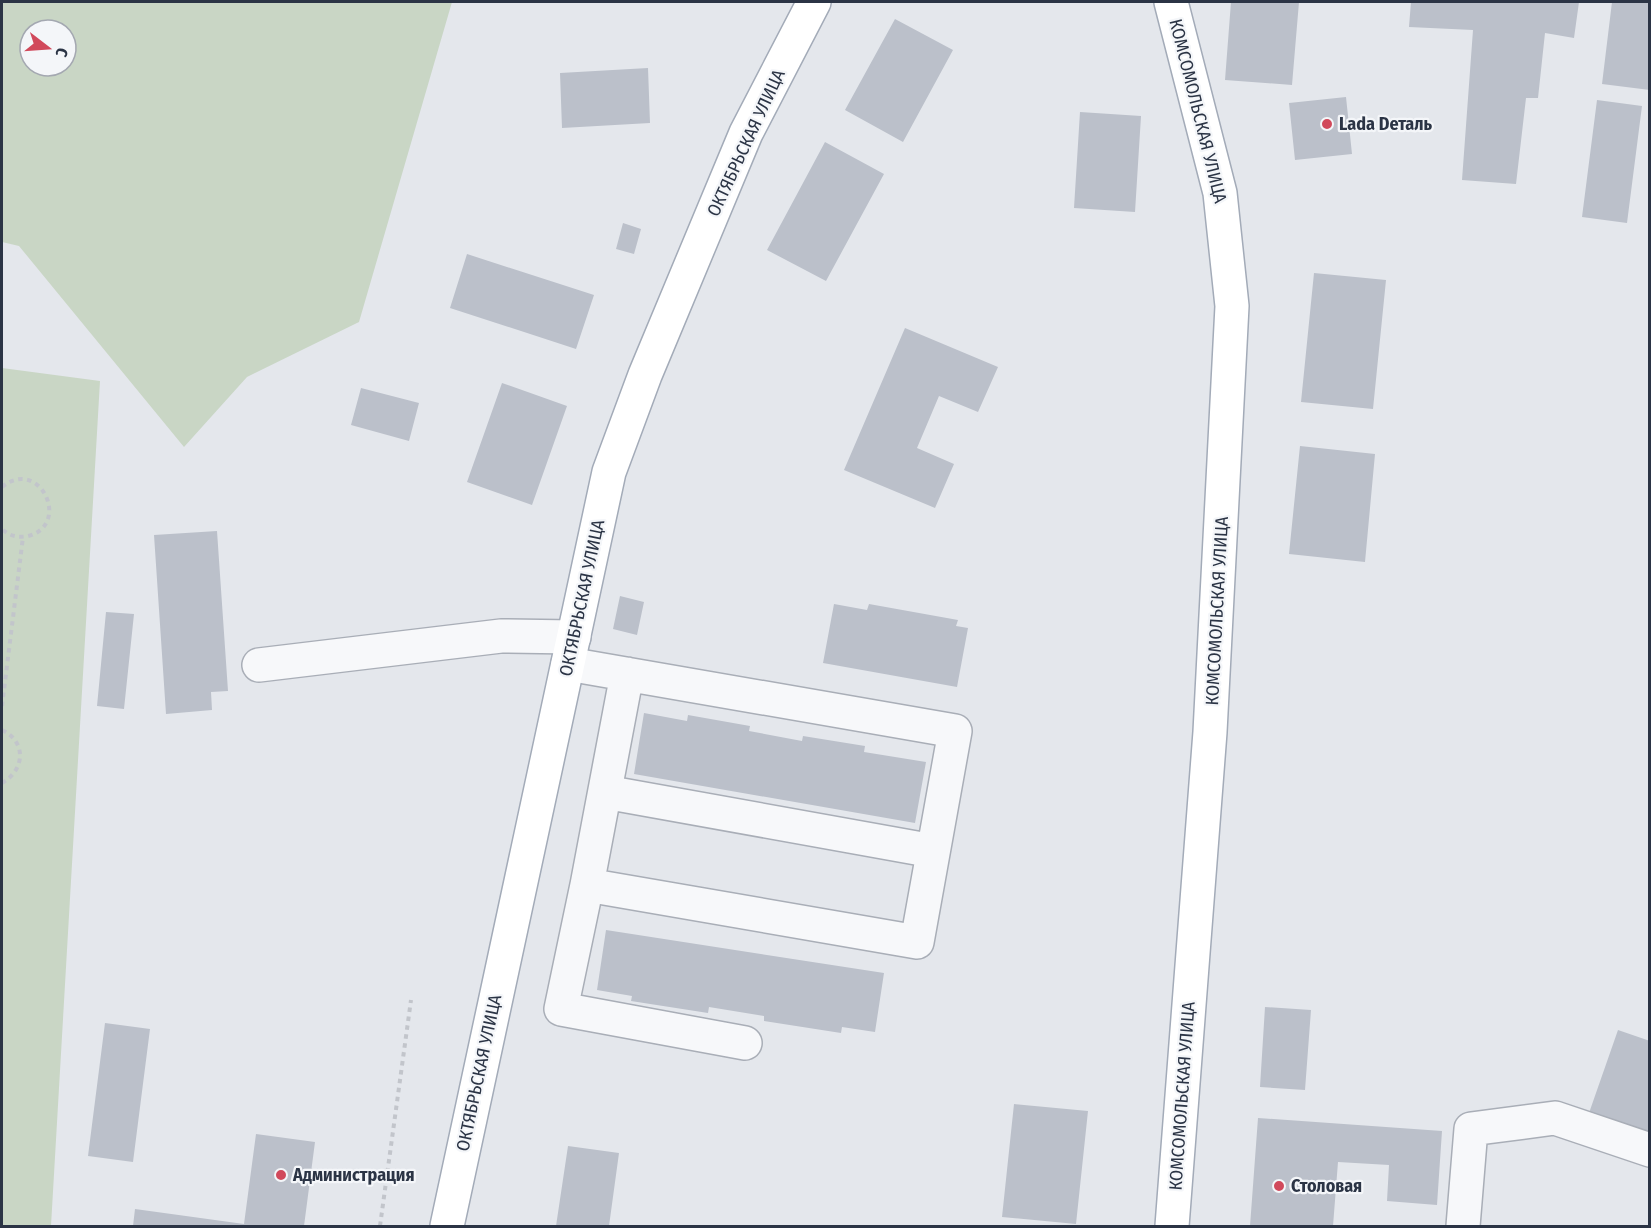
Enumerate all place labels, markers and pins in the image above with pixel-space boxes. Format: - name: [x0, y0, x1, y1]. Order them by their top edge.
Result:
- place label: Lada Dеталь: [1339, 113, 1433, 135]
- marker: Lada Dеталь: [1320, 117, 1334, 131]
- place label: Администрация: [292, 1164, 415, 1186]
- marker: Администрация: [274, 1168, 288, 1182]
- place label: Столовая: [1291, 1175, 1362, 1197]
- marker: Столовая: [1272, 1179, 1286, 1193]

